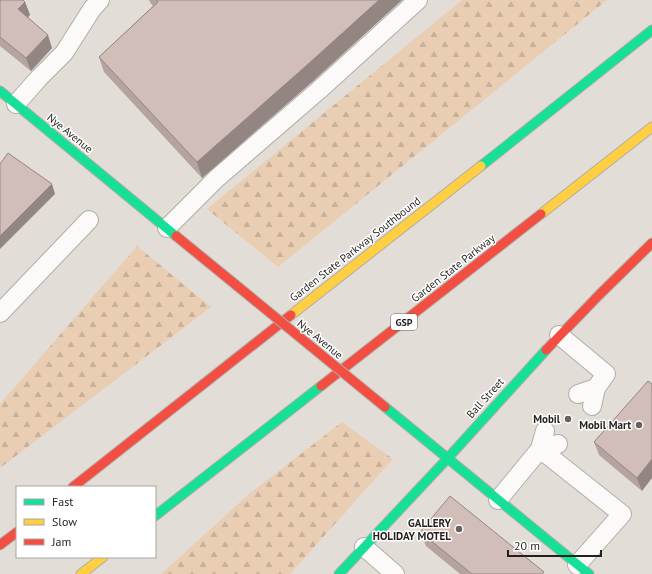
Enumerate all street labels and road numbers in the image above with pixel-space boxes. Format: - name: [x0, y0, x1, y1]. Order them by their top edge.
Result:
- street label: Nye Avenue: [44, 110, 96, 156]
- street label: Garden State Parkway Southbound: [287, 194, 423, 304]
- street label: Garden State Parkway: [408, 230, 498, 305]
- road number: GSP: [391, 314, 417, 330]
- street label: Nye Avenue: [294, 316, 346, 362]
- street label: Ball Street: [463, 375, 507, 421]

